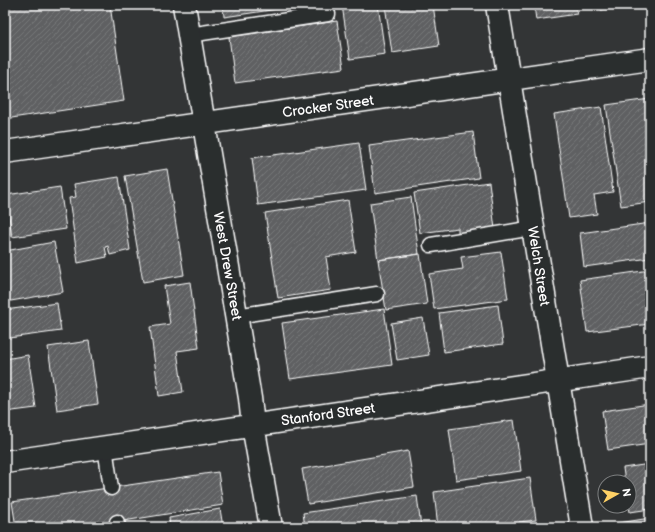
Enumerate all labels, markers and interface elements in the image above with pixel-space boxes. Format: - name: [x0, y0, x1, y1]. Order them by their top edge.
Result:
- street label: Crocker Street: [281, 92, 376, 121]
- street label: West Drew Street: [210, 210, 246, 322]
- street label: Welch Street: [524, 225, 553, 308]
- street label: Stanford Street: [280, 399, 377, 430]
- north arrow: [597, 474, 637, 514]
- text: N: [619, 488, 633, 498]

